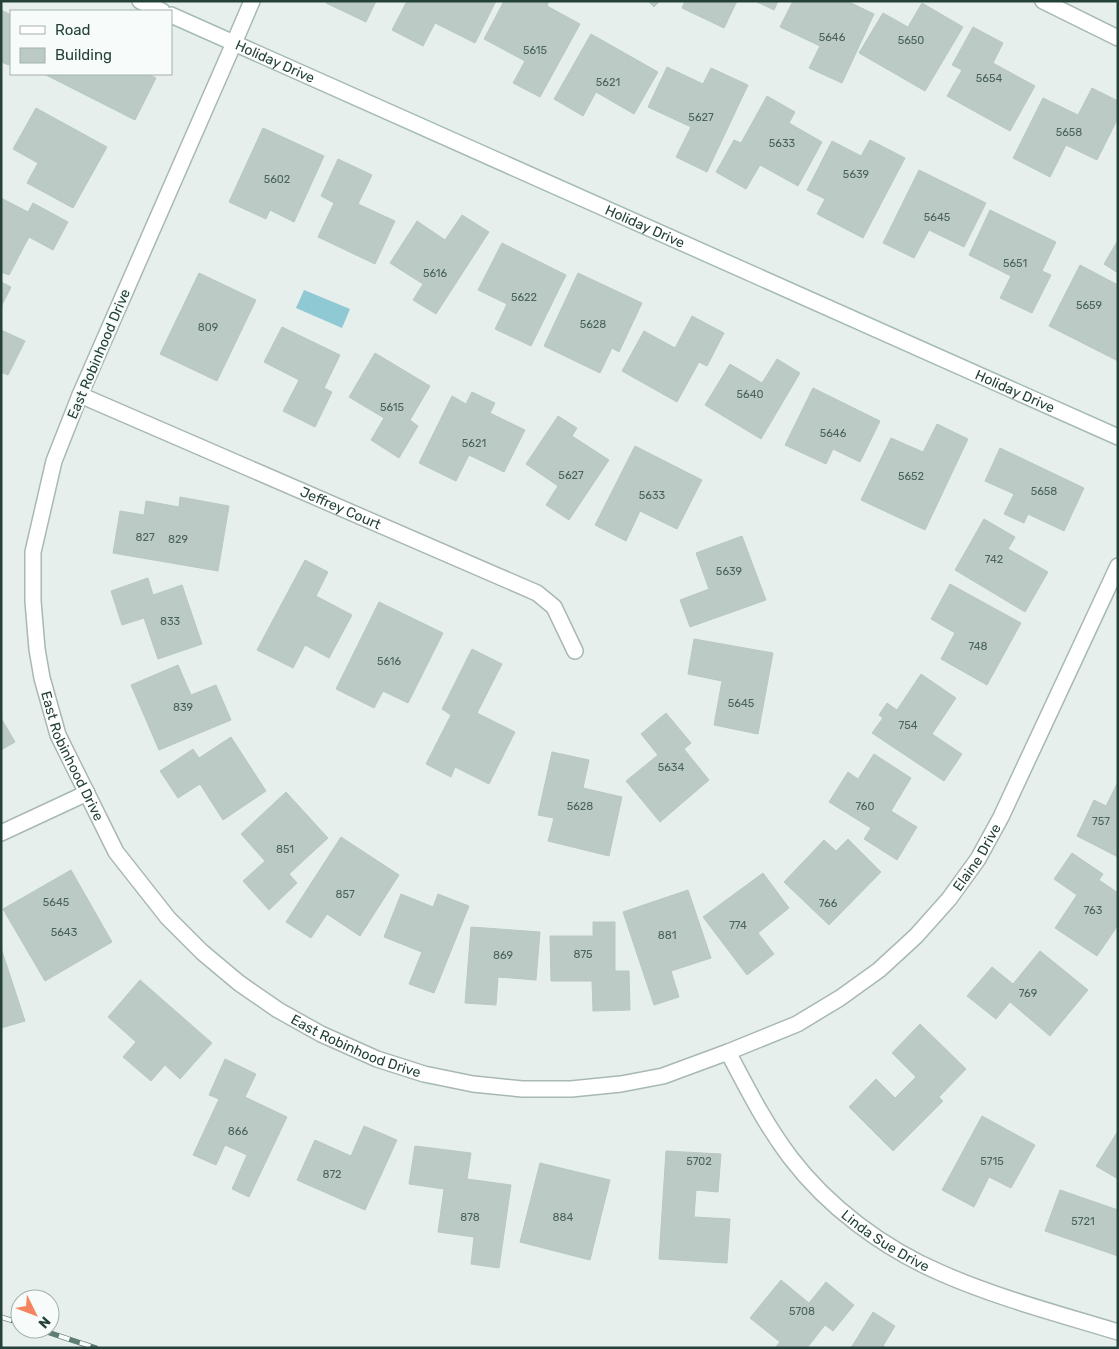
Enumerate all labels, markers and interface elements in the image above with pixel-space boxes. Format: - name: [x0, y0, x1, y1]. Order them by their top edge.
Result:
- legend: [10, 10, 172, 75]
- text: Road: [55, 21, 91, 39]
- house number: 5646: [819, 31, 846, 44]
- house number: 5650: [898, 34, 924, 47]
- street label: Holiday Drive: [233, 36, 318, 87]
- house number: 5615: [523, 44, 548, 57]
- text: Building: [55, 46, 112, 64]
- house number: 5654: [976, 72, 1002, 85]
- house number: 5621: [596, 76, 620, 89]
- house number: 5627: [688, 111, 714, 124]
- house number: 5658: [1056, 126, 1082, 139]
- house number: 5633: [769, 137, 796, 150]
- house number: 5639: [843, 168, 869, 181]
- house number: 5602: [264, 173, 290, 186]
- street label: Holiday Drive: [603, 201, 688, 251]
- house number: 5645: [924, 211, 951, 224]
- house number: 5651: [1003, 257, 1027, 270]
- house number: 5616: [423, 267, 447, 280]
- street label: East Robinhood Drive: [64, 286, 134, 422]
- house number: 5622: [511, 291, 537, 304]
- house number: 5659: [1076, 299, 1102, 312]
- house number: 5628: [580, 318, 606, 331]
- house number: 809: [198, 321, 218, 334]
- street label: Holiday Drive: [973, 366, 1058, 416]
- house number: 5640: [737, 388, 764, 401]
- house number: 5615: [380, 401, 405, 414]
- house number: 5646: [820, 427, 847, 440]
- house number: 5621: [462, 437, 486, 450]
- house number: 5627: [558, 469, 584, 482]
- house number: 5652: [898, 470, 924, 483]
- street label: Jeffrey Court: [298, 483, 384, 533]
- house number: 5658: [1031, 485, 1057, 498]
- house number: 5633: [639, 489, 666, 502]
- house number: 827: [135, 531, 155, 544]
- house number: 829: [168, 533, 188, 546]
- house number: 742: [985, 553, 1003, 566]
- house number: 5639: [716, 565, 742, 578]
- house number: 833: [160, 615, 180, 628]
- house number: 748: [968, 640, 988, 653]
- house number: 5616: [377, 655, 401, 668]
- street label: East Robinhood Drive: [38, 689, 108, 824]
- house number: 5645: [728, 697, 755, 710]
- house number: 839: [173, 701, 193, 714]
- house number: 754: [898, 719, 918, 732]
- house number: 5634: [658, 761, 684, 774]
- house number: 5628: [567, 800, 593, 813]
- house number: 760: [856, 800, 874, 813]
- house number: 757: [1092, 815, 1110, 828]
- street label: Elaine Drive: [949, 820, 1004, 894]
- house number: 851: [276, 843, 294, 856]
- house number: 857: [335, 888, 355, 901]
- house number: 5645: [43, 896, 70, 909]
- house number: 766: [819, 897, 838, 910]
- house number: 763: [1084, 904, 1103, 917]
- house number: 774: [729, 919, 747, 932]
- house number: 5643: [51, 926, 78, 939]
- house number: 881: [658, 929, 676, 942]
- house number: 875: [573, 948, 593, 961]
- house number: 869: [493, 949, 513, 962]
- house number: 769: [1019, 987, 1037, 1000]
- street label: East Robinhood Drive: [288, 1011, 423, 1081]
- house number: 866: [228, 1125, 248, 1138]
- house number: 5702: [686, 1155, 712, 1168]
- house number: 5715: [980, 1155, 1004, 1168]
- house number: 872: [322, 1168, 342, 1181]
- street label: Linda Sue Drive: [838, 1206, 932, 1275]
- house number: 878: [460, 1211, 480, 1224]
- house number: 884: [553, 1211, 574, 1224]
- house number: 5721: [1071, 1215, 1095, 1228]
- north arrow: [10, 1289, 60, 1339]
- house number: 5708: [789, 1305, 815, 1318]
- text: N: [35, 1313, 54, 1332]

